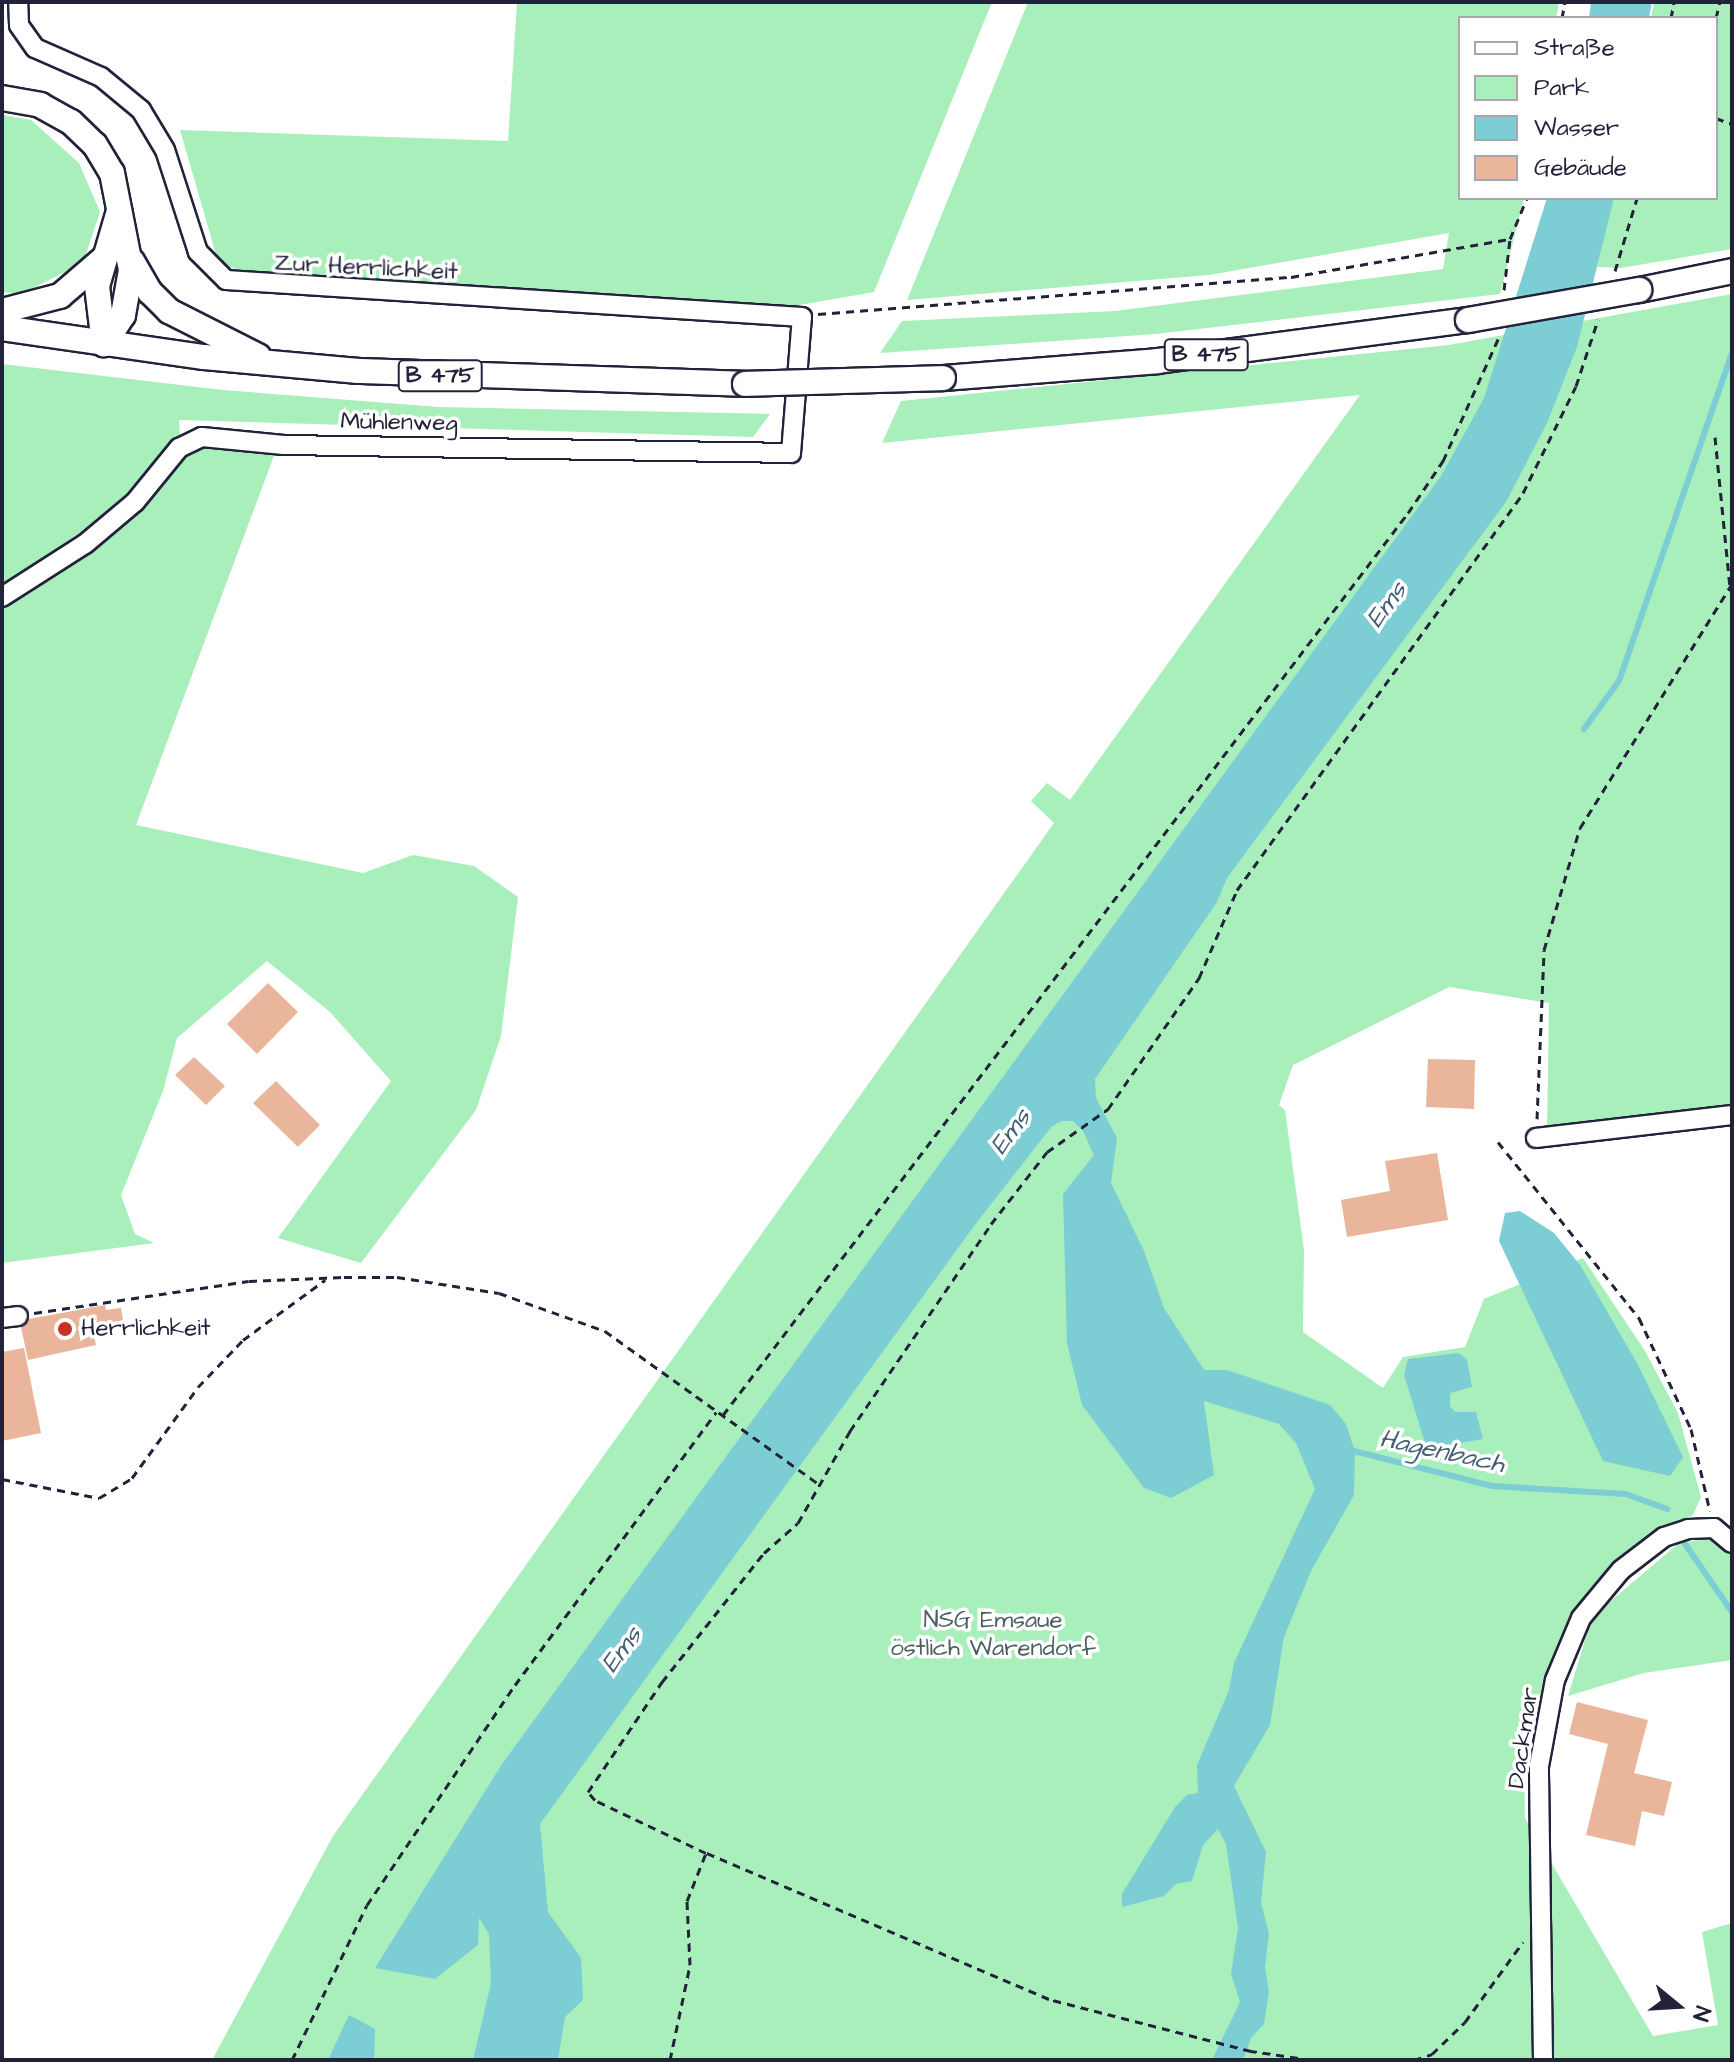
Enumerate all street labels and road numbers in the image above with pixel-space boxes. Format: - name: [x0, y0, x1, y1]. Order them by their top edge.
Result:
- street label: Zur Herrlichkeit: [274, 249, 458, 287]
- road number: B 475: [1162, 337, 1250, 373]
- road number: B 475: [396, 358, 484, 394]
- street label: Mühlenweg: [340, 408, 458, 438]
- street label: Dackmar: [1503, 1686, 1545, 1790]

